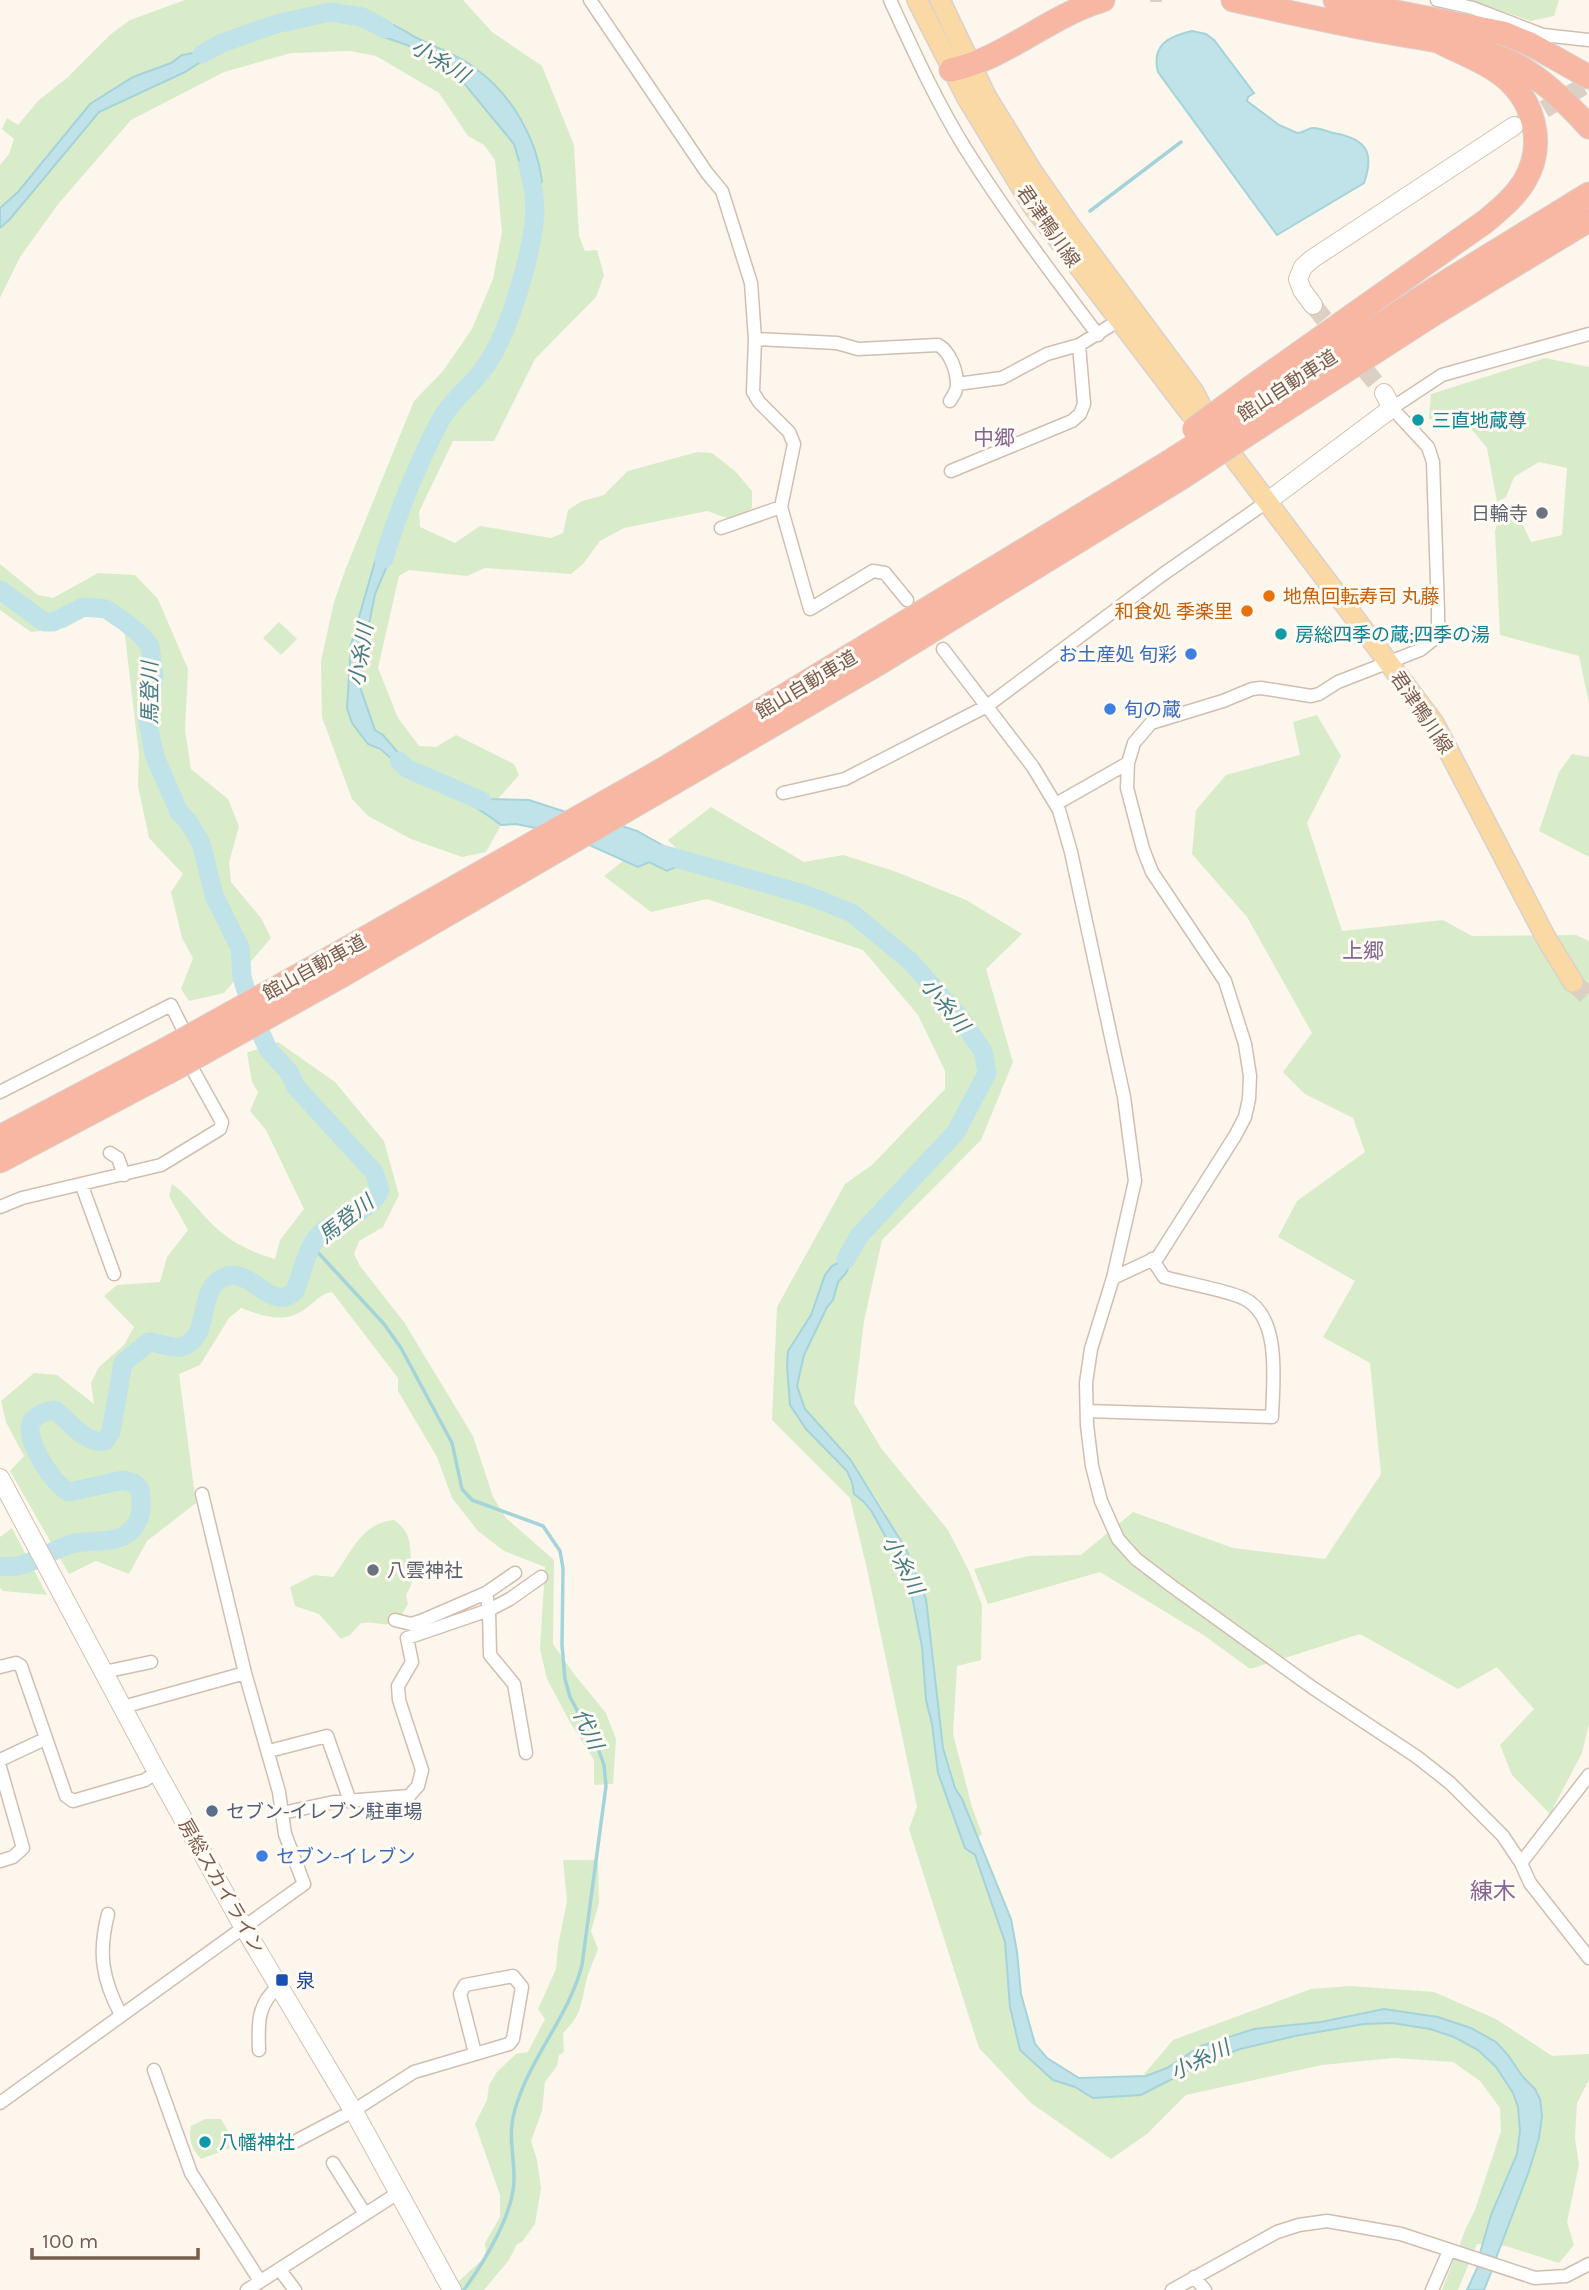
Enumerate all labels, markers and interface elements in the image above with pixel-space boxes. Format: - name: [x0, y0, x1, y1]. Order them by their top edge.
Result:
- water label: 小糸川: [407, 34, 475, 89]
- street label: 君津鴨川線: [1012, 181, 1084, 272]
- street label: 館山自動車道: [1234, 346, 1341, 426]
- place label: 三直地蔵尊: [1432, 410, 1527, 432]
- marker: 三直地蔵尊: [1410, 412, 1426, 428]
- district label: 中郷: [973, 426, 1015, 450]
- place label: 日輪寺: [1471, 503, 1528, 525]
- marker: 日輪寺: [1534, 505, 1550, 521]
- place label: 地魚回転寿司 丸藤: [1283, 586, 1440, 608]
- marker: 地魚回転寿司 丸藤: [1261, 588, 1277, 604]
- place label: 和食処 季楽里: [1114, 601, 1233, 623]
- marker: 和食処 季楽里: [1239, 603, 1255, 619]
- water label: 小糸川: [344, 620, 378, 688]
- place label: 房総四季の蔵;四季の湯: [1295, 624, 1490, 646]
- marker: 房総四季の蔵;四季の湯: [1273, 626, 1289, 642]
- place label: お土産処 旬彩: [1058, 644, 1177, 666]
- street label: 館山自動車道: [752, 646, 861, 724]
- marker: お土産処 旬彩: [1183, 646, 1199, 662]
- water label: 馬登川: [138, 660, 162, 725]
- street label: 君津鴨川線: [1385, 667, 1457, 758]
- place label: 旬の蔵: [1124, 699, 1181, 721]
- marker: 旬の蔵: [1102, 701, 1118, 717]
- street label: 館山自動車道: [259, 931, 370, 1005]
- district label: 上郷: [1342, 939, 1384, 963]
- water label: 小糸川: [916, 973, 975, 1039]
- water label: 馬登川: [314, 1189, 380, 1248]
- water label: 小糸川: [878, 1532, 929, 1600]
- place label: 八雲神社: [387, 1560, 463, 1582]
- marker: 八雲神社: [365, 1562, 381, 1578]
- water label: 代川: [568, 1705, 609, 1755]
- place label: セブン-イレブン駐車場: [226, 1801, 423, 1823]
- marker: セブン-イレブン駐車場: [204, 1803, 220, 1819]
- street label: 房総スカイライン: [174, 1815, 269, 1958]
- place label: セブン-イレブン: [276, 1846, 416, 1868]
- marker: セブン-イレブン: [254, 1848, 270, 1864]
- district label: 練木: [1470, 1878, 1516, 1905]
- place label: 泉: [296, 1970, 315, 1992]
- marker: 泉: [274, 1972, 290, 1988]
- water label: 小糸川: [1166, 2035, 1235, 2085]
- place label: 八幡神社: [219, 2132, 295, 2154]
- marker: 八幡神社: [197, 2134, 213, 2150]
- scale bar: [32, 2216, 198, 2260]
- text: 100 m: [42, 2229, 99, 2253]

